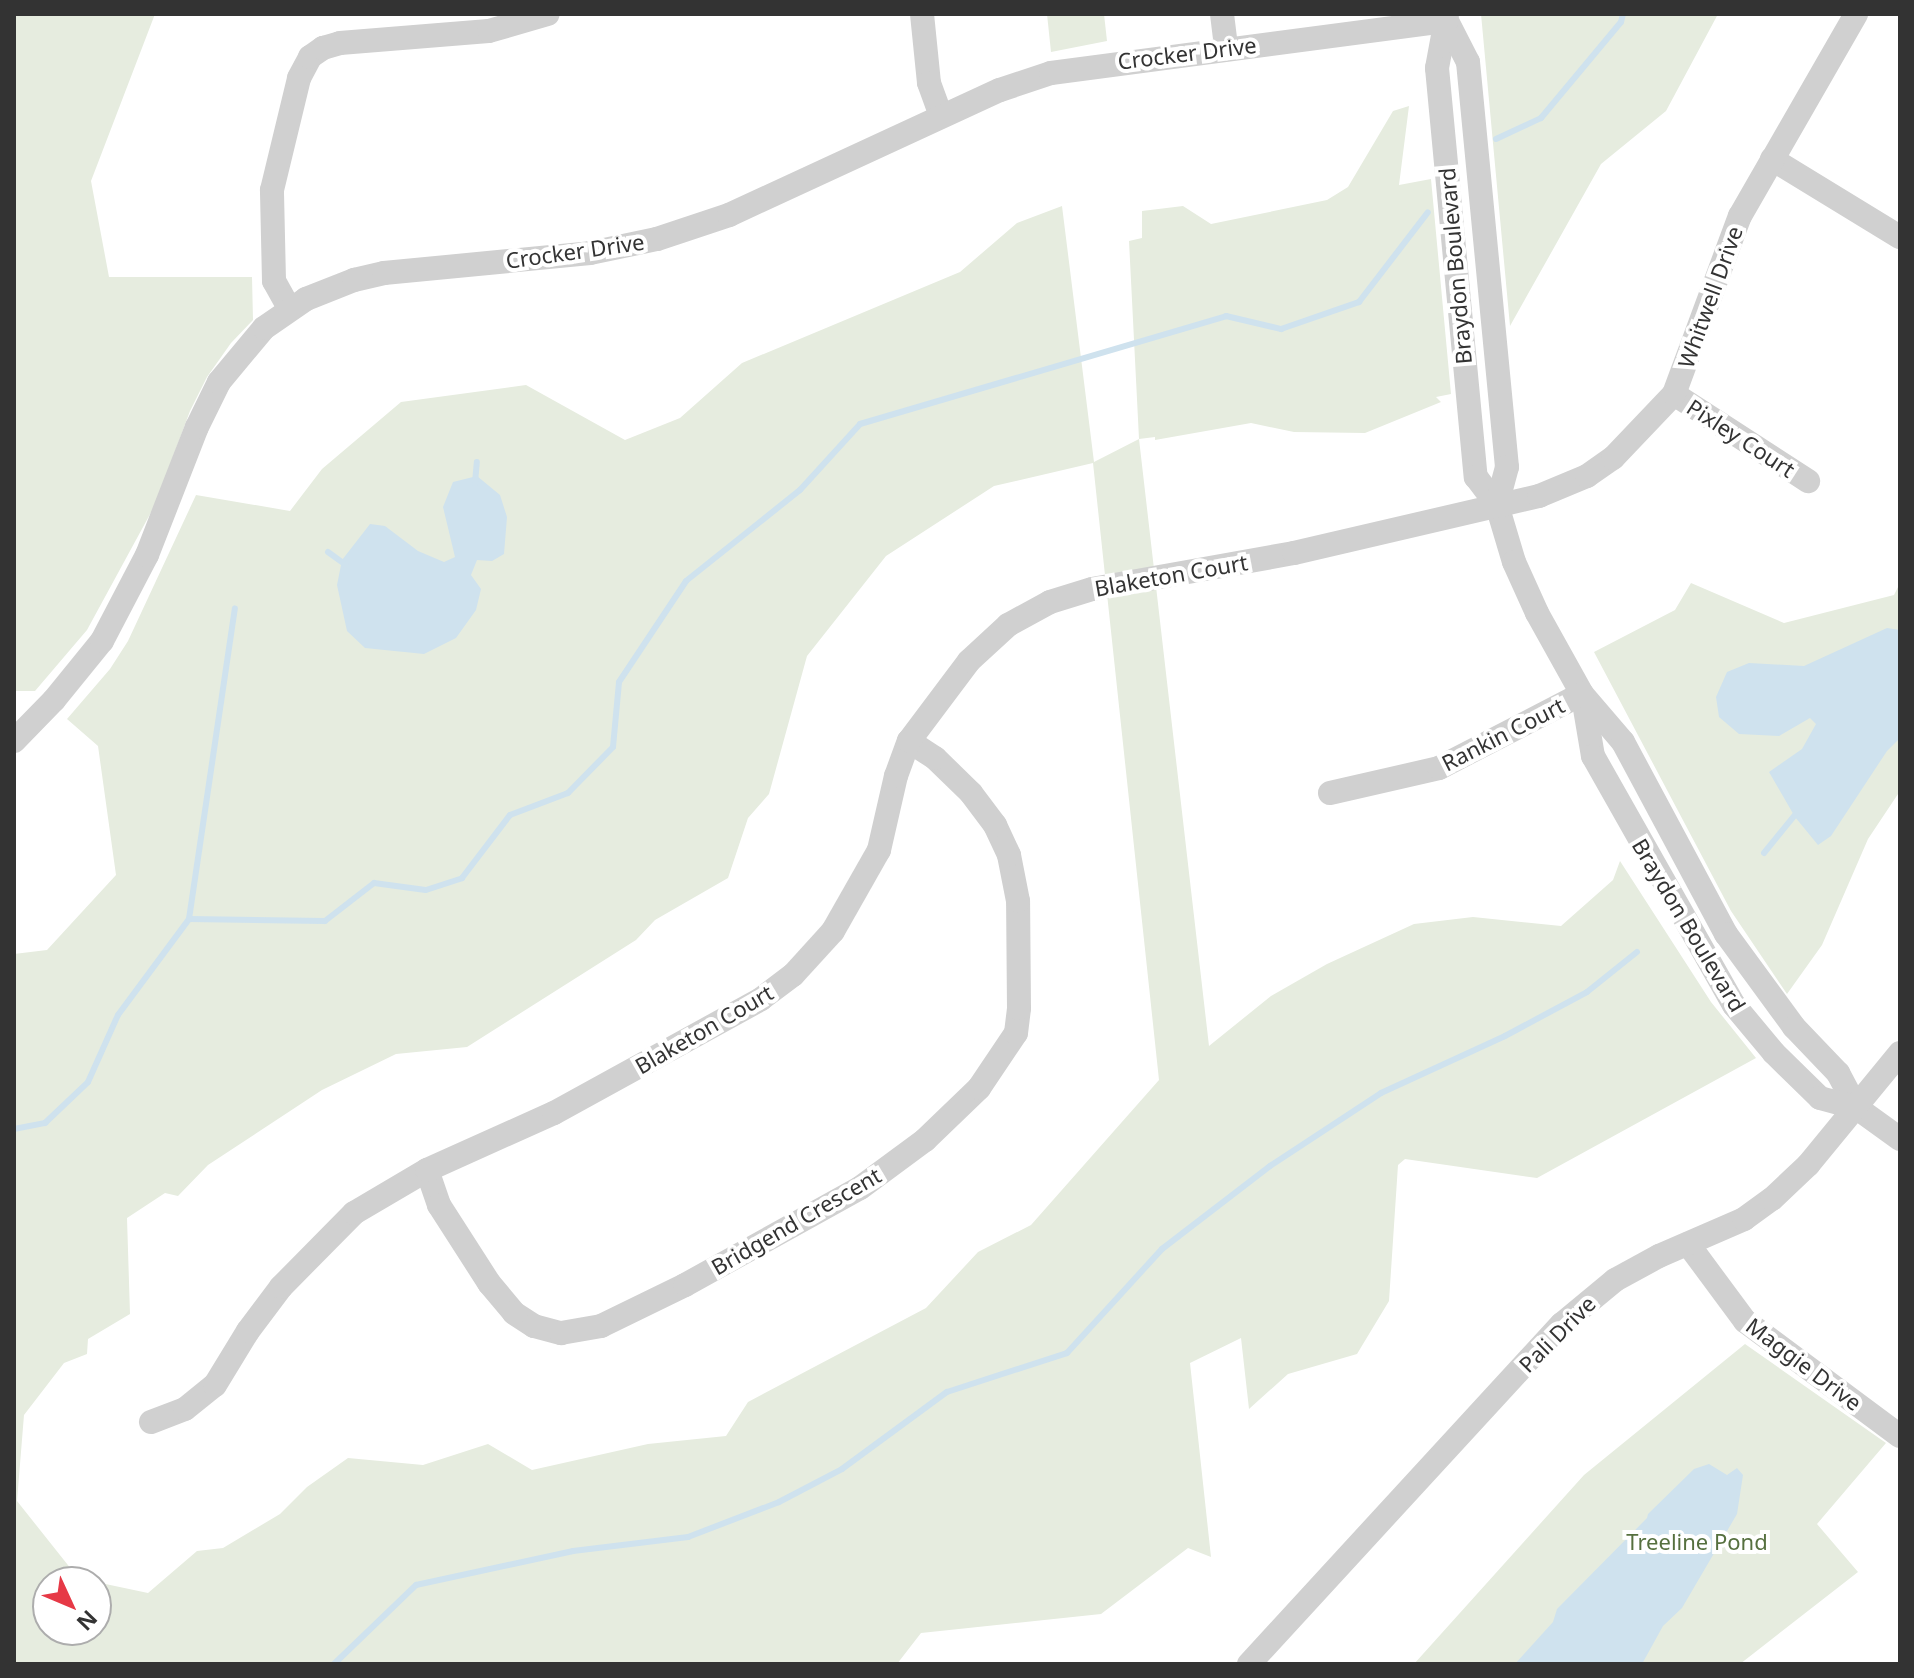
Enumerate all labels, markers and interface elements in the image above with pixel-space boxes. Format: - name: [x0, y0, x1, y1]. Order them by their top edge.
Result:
- street label: Crocker Drive: [1116, 31, 1258, 75]
- street label: Braydon Boulevard: [1433, 167, 1477, 365]
- street label: Whitwell Drive: [1672, 223, 1748, 371]
- street label: Crocker Drive: [504, 228, 646, 274]
- street label: Pixley Court: [1682, 393, 1800, 483]
- street label: Blaketon Court: [1092, 549, 1250, 601]
- street label: Rankin Court: [1437, 692, 1569, 776]
- street label: Braydon Boulevard: [1627, 834, 1751, 1016]
- street label: Blaketon Court: [630, 979, 778, 1079]
- street label: Bridgend Crescent: [707, 1162, 885, 1280]
- street label: Pali Drive: [1513, 1290, 1601, 1378]
- street label: Maggie Drive: [1741, 1312, 1867, 1416]
- park label: Treeline Pond: [1626, 1529, 1768, 1555]
- north arrow: [32, 1566, 112, 1646]
- text: N: [71, 1604, 105, 1638]

